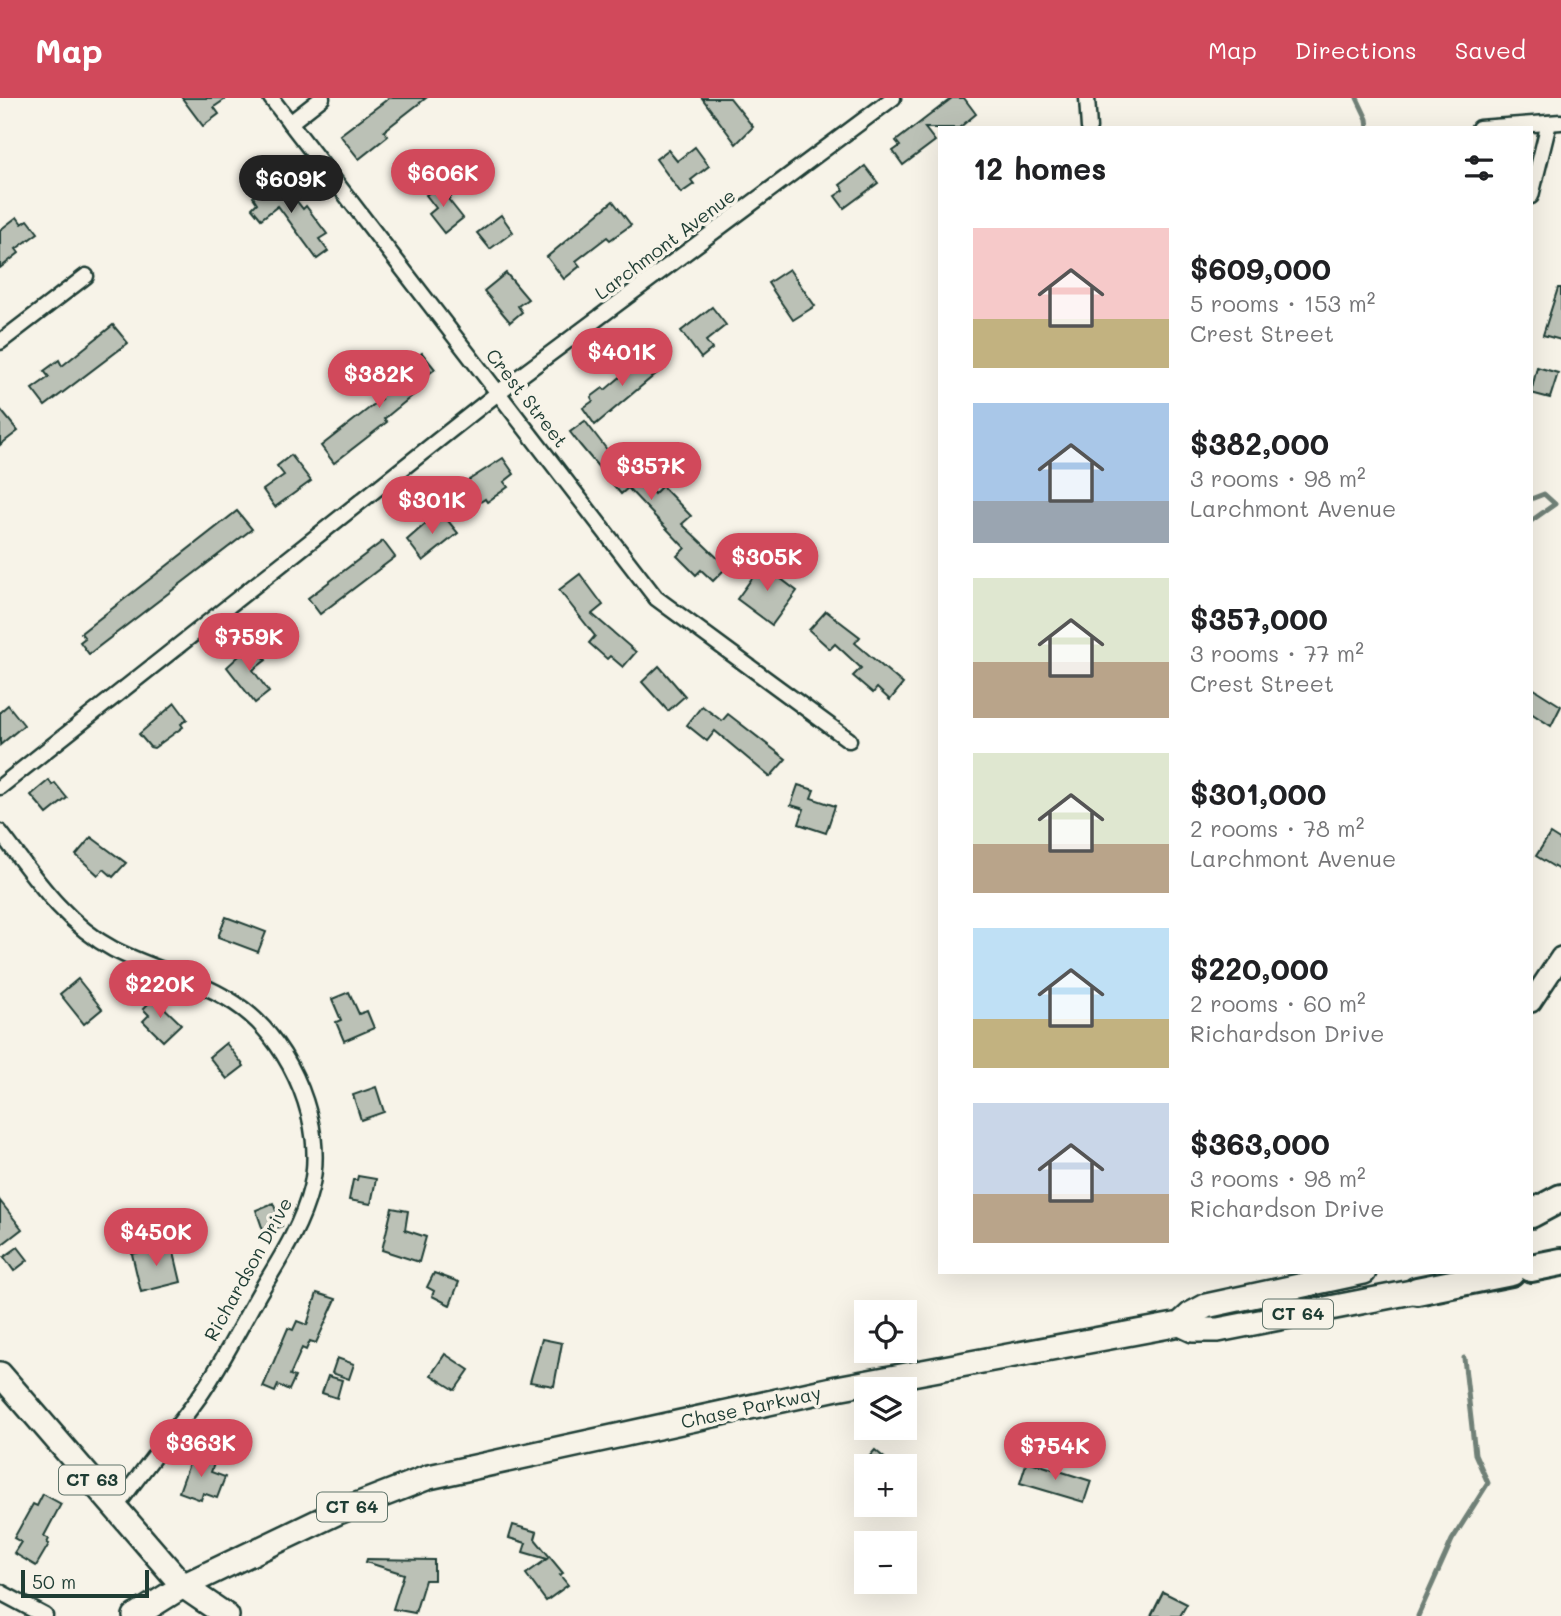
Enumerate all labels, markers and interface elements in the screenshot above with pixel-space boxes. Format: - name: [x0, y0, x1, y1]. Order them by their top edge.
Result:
- text: Map: [35, 28, 103, 71]
- text: Map: [1208, 34, 1257, 65]
- text: Directions: [1295, 34, 1417, 65]
- text: Saved: [1455, 34, 1526, 65]
- text: 12 homes: [973, 148, 1106, 188]
- icon: filters: [1460, 149, 1498, 187]
- pin: $606K: [394, 150, 492, 209]
- pin: $609K: [242, 156, 340, 215]
- text: $606K: [407, 157, 479, 187]
- text: $609K: [255, 163, 327, 193]
- street label: Larchmont Avenue: [589, 182, 740, 305]
- text: $609,000: [1190, 248, 1331, 288]
- icon: home: [1029, 256, 1113, 340]
- text: 5 rooms · 153 m²: [1190, 288, 1375, 318]
- text: Crest Street: [1190, 318, 1334, 348]
- pin: $401K: [573, 328, 671, 388]
- text: $401K: [588, 336, 656, 366]
- street label: Crest Street: [481, 343, 574, 452]
- pin: $382K: [330, 350, 428, 410]
- text: $382K: [344, 358, 414, 388]
- text: $382,000: [1190, 423, 1329, 463]
- icon: home: [1029, 431, 1113, 515]
- pin: $357K: [602, 442, 700, 502]
- text: $357K: [616, 450, 686, 480]
- text: 3 rooms · 98 m²: [1190, 463, 1366, 493]
- pin: $301K: [383, 476, 481, 536]
- text: $301K: [398, 484, 466, 514]
- text: Larchmont Avenue: [1190, 493, 1396, 523]
- pin: $305K: [718, 533, 816, 593]
- text: $305K: [731, 541, 803, 571]
- text: $357,000: [1190, 598, 1328, 638]
- icon: home: [1029, 606, 1113, 690]
- pin: $759K: [200, 614, 298, 673]
- text: $759K: [214, 621, 284, 651]
- text: 3 rooms · 77 m²: [1190, 638, 1364, 668]
- text: Crest Street: [1190, 668, 1334, 698]
- text: $301,000: [1190, 773, 1326, 813]
- icon: home: [1029, 781, 1113, 865]
- text: 2 rooms · 78 m²: [1190, 813, 1364, 843]
- text: Larchmont Avenue: [1190, 843, 1396, 873]
- text: $220,000: [1190, 948, 1328, 988]
- icon: home: [1029, 956, 1113, 1040]
- pin: $220K: [111, 960, 209, 1020]
- text: $220K: [125, 968, 195, 998]
- text: 2 rooms · 60 m²: [1190, 988, 1366, 1018]
- text: Richardson Drive: [1190, 1018, 1384, 1048]
- text: $363,000: [1190, 1123, 1330, 1163]
- icon: home: [1029, 1131, 1113, 1215]
- text: 3 rooms · 98 m²: [1190, 1163, 1366, 1193]
- street label: Richardson Drive: [198, 1192, 297, 1345]
- text: Richardson Drive: [1190, 1193, 1384, 1223]
- pin: $450K: [107, 1208, 205, 1268]
- text: $450K: [120, 1216, 192, 1246]
- map controls: [854, 1300, 917, 1594]
- button: locate: [854, 1300, 917, 1363]
- road number: CT 64: [1263, 1300, 1333, 1329]
- button: layers: [854, 1377, 917, 1440]
- street label: Chase Parkway: [678, 1379, 823, 1434]
- pin: $363K: [152, 1420, 250, 1479]
- pin: $754K: [1006, 1422, 1104, 1482]
- text: $363K: [166, 1427, 236, 1457]
- text: $754K: [1020, 1430, 1090, 1460]
- button: +: [854, 1454, 917, 1517]
- road number: CT 63: [59, 1465, 125, 1494]
- road number: CT 64: [317, 1492, 387, 1522]
- button: −: [854, 1531, 917, 1594]
- scale bar: [21, 1567, 149, 1599]
- text: 50 m: [32, 1569, 76, 1594]

